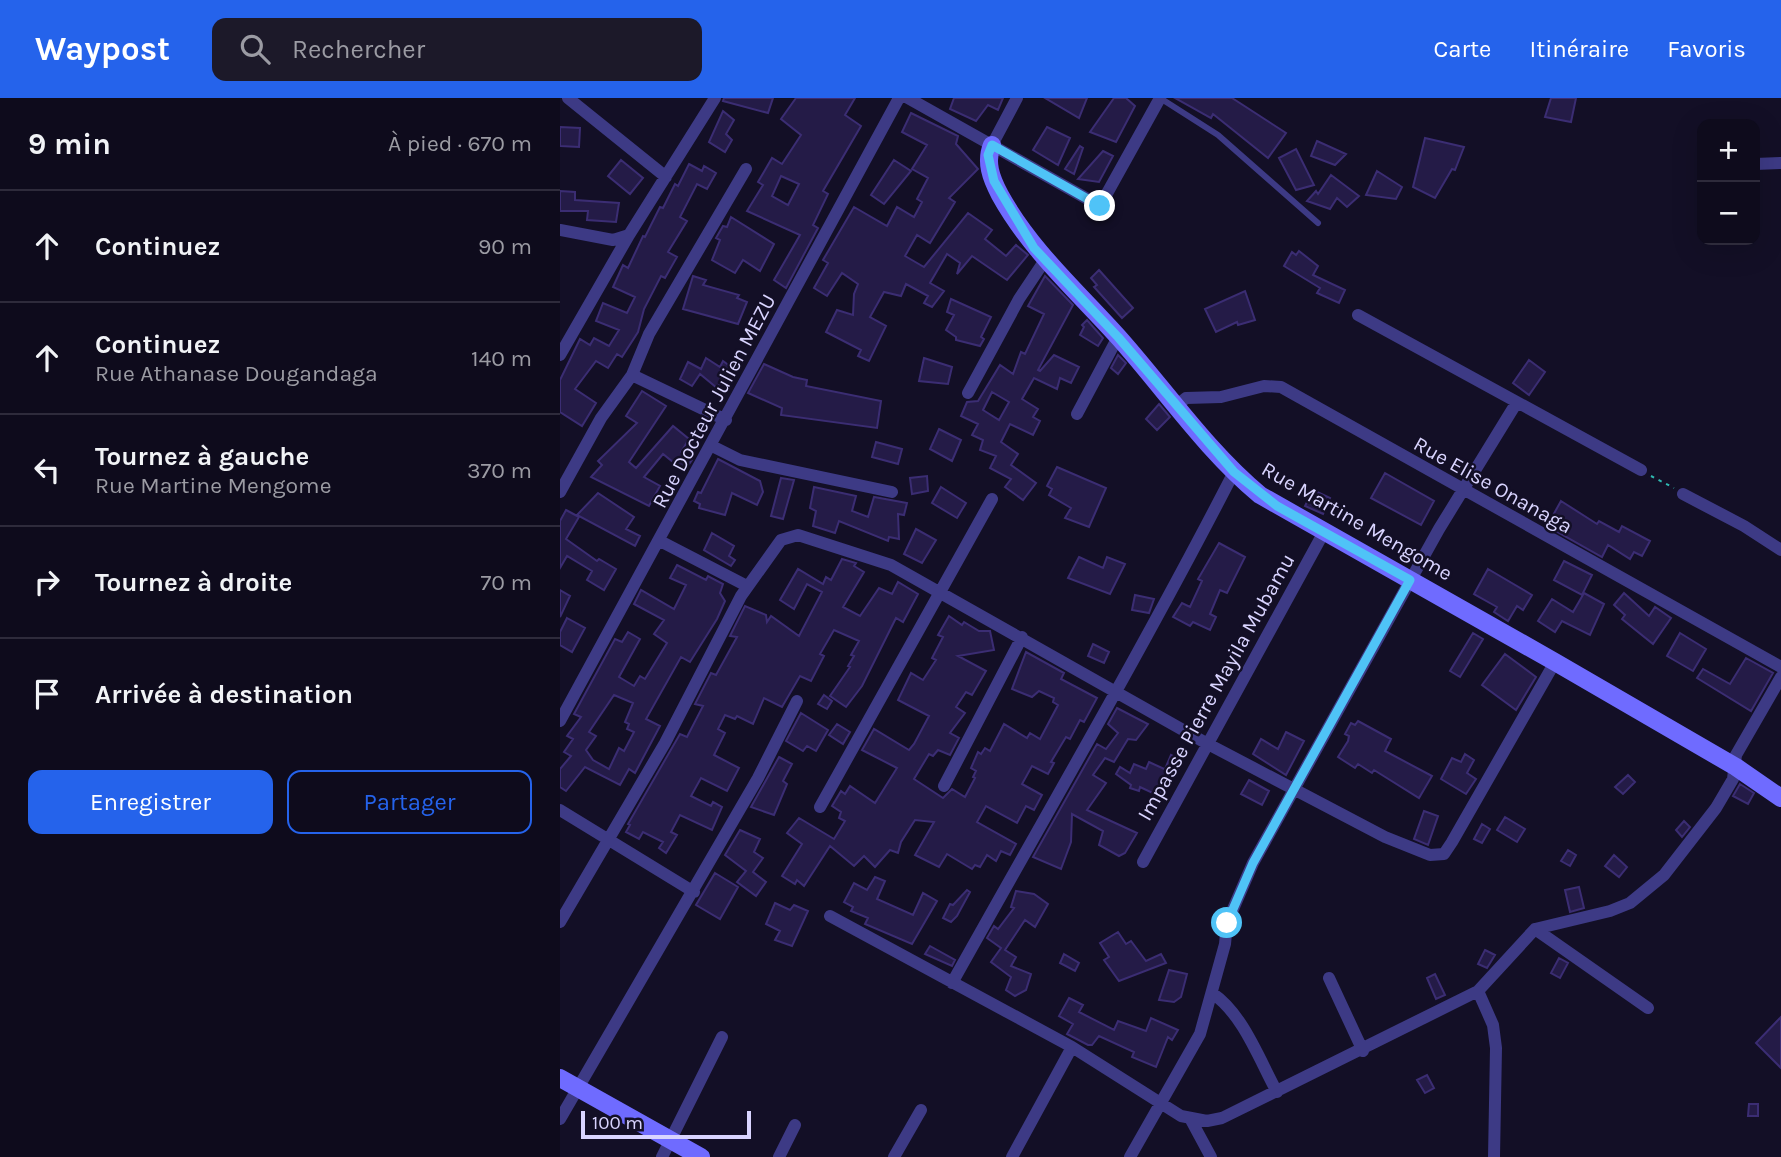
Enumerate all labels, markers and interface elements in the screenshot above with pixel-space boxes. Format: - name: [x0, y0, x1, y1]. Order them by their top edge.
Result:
- search box: [212, 18, 702, 81]
- text: Waypost: [35, 30, 170, 68]
- icon: search: [236, 30, 274, 68]
- text: Rechercher: [292, 34, 425, 65]
- text: Carte: [1433, 35, 1491, 63]
- text: Itinéraire: [1529, 35, 1629, 63]
- text: Favoris: [1667, 35, 1746, 63]
- map controls: [1697, 119, 1760, 245]
- button: +: [1697, 119, 1760, 182]
- text: 9 min: [28, 126, 111, 162]
- text: À pied · 670 m: [388, 130, 532, 157]
- button: −: [1697, 182, 1760, 245]
- route end: [1084, 190, 1115, 221]
- icon: ahead: [28, 227, 66, 265]
- text: Continuez: [95, 231, 220, 262]
- text: 90 m: [478, 233, 532, 260]
- street label: Rue Docteur Julien MEZU: [647, 290, 781, 512]
- text: Continuez: [95, 329, 220, 360]
- icon: ahead: [28, 339, 66, 377]
- text: 140 m: [471, 345, 532, 372]
- text: Rue Athanase Dougandaga: [95, 360, 378, 387]
- street label: Rue Elise Onanaga: [1410, 431, 1576, 539]
- text: Tournez à gauche: [95, 441, 309, 472]
- icon: left: [28, 451, 66, 489]
- text: 370 m: [467, 457, 532, 484]
- street label: Rue Martine Mengome: [1258, 457, 1456, 585]
- text: Rue Martine Mengome: [95, 472, 331, 499]
- street label: Impasse Pierre Mayila Mubamu: [1132, 549, 1300, 825]
- icon: right: [28, 563, 66, 601]
- text: Tournez à droite: [95, 567, 292, 598]
- text: 70 m: [481, 569, 532, 596]
- icon: arrive: [28, 675, 66, 713]
- text: Arrivée à destination: [95, 679, 353, 710]
- button: Enregistrer: [28, 770, 273, 834]
- button: Partager: [287, 770, 532, 834]
- route start: [1211, 907, 1242, 938]
- scale bar: [581, 1108, 751, 1140]
- text: 100 m: [592, 1112, 643, 1134]

